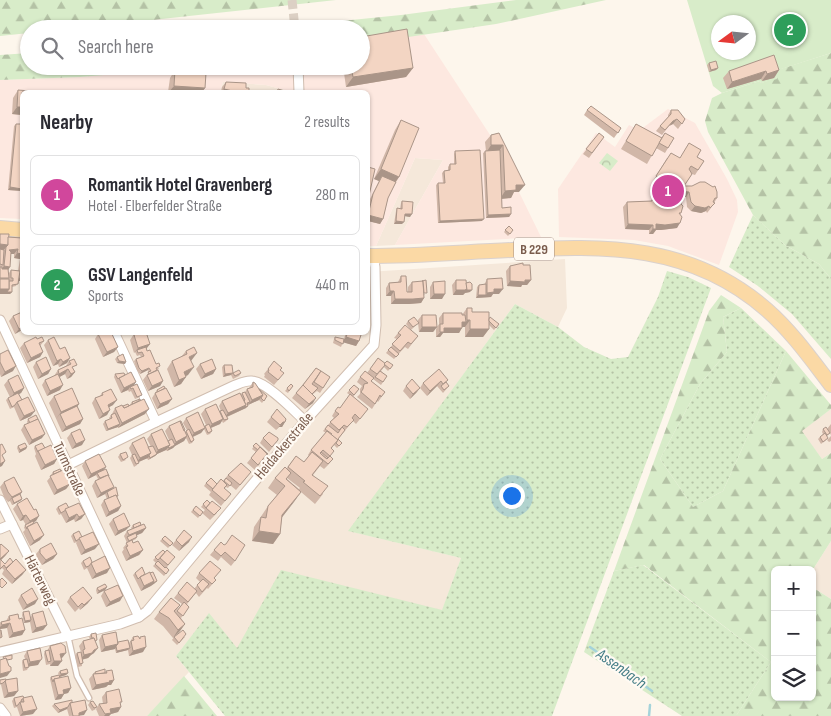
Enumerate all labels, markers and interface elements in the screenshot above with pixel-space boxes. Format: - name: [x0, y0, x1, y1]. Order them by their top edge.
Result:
- pin: 2: [774, 11, 806, 49]
- north arrow: [711, 15, 756, 60]
- search box: [20, 20, 370, 75]
- icon: search: [38, 34, 66, 62]
- text: Search here: [78, 36, 154, 59]
- text: Nearby: [40, 110, 93, 135]
- text: 2 results: [304, 113, 350, 132]
- pin: 1: [652, 172, 684, 210]
- text: Romantik Hotel Gravenberg: [88, 174, 272, 197]
- text: 1: [54, 186, 60, 205]
- text: 280 m: [315, 186, 349, 205]
- text: Hotel · Elberfelder Straße: [88, 197, 222, 216]
- road number: B 229: [514, 238, 554, 260]
- text: GSV Langenfeld: [88, 264, 193, 287]
- text: 2: [53, 276, 61, 295]
- text: 440 m: [316, 276, 349, 295]
- text: Sports: [88, 287, 123, 306]
- street label: Heidackerstraße: [250, 408, 318, 484]
- street label: Turmstraße: [48, 439, 90, 499]
- your location: [499, 483, 525, 509]
- street label: Härterweg: [20, 552, 60, 608]
- map controls: [771, 566, 816, 701]
- button: +: [771, 566, 816, 611]
- button: −: [771, 611, 816, 656]
- water label: Assenbach: [591, 644, 650, 693]
- button: layers: [771, 656, 816, 701]

